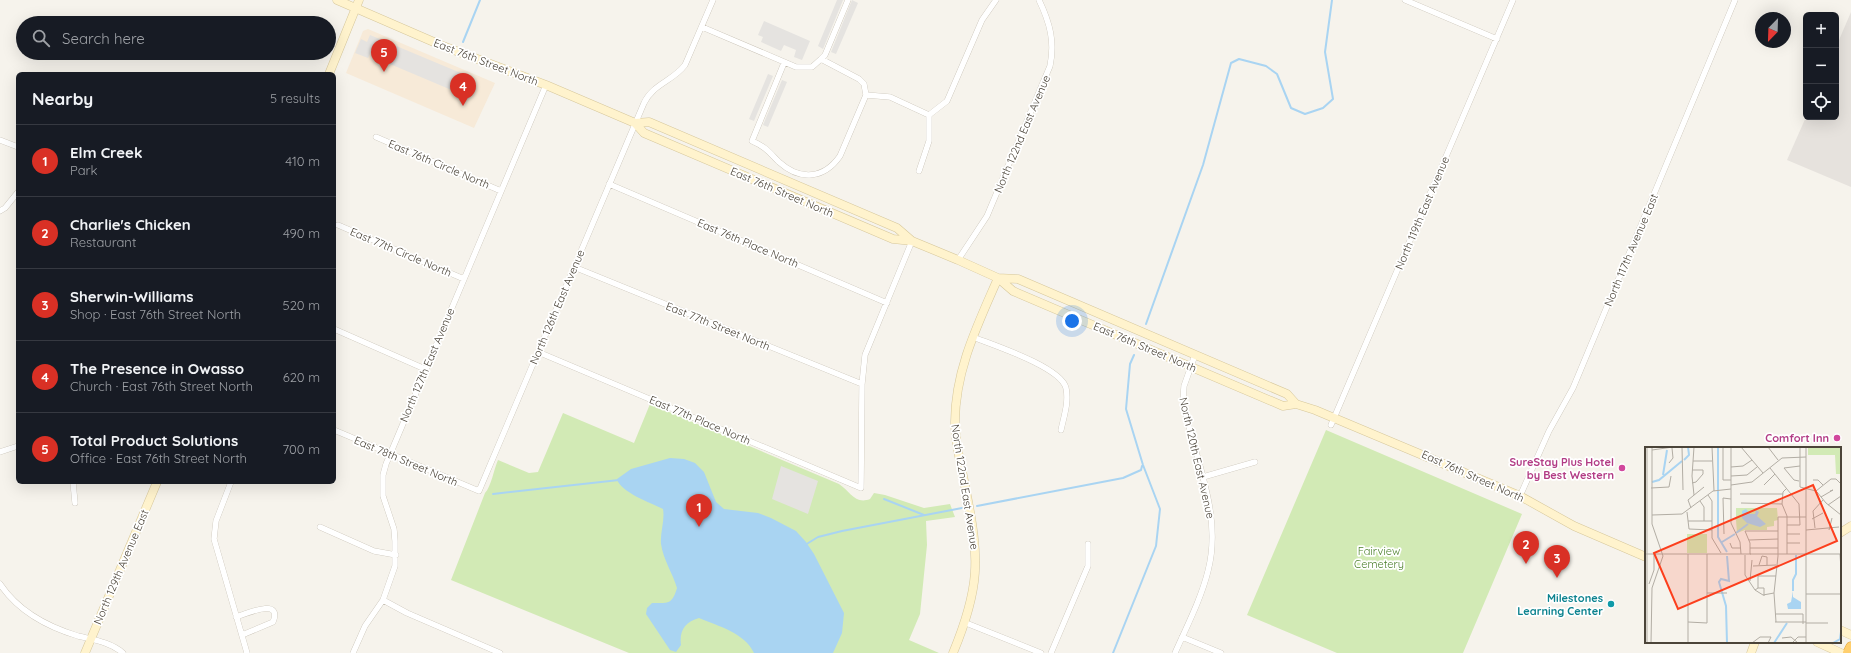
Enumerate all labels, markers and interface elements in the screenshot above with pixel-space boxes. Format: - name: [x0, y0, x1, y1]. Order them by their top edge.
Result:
- north arrow: [1755, 12, 1791, 48]
- map controls: [1803, 12, 1839, 120]
- button: +: [1803, 12, 1839, 48]
- search box: [16, 16, 336, 60]
- icon: search: [30, 27, 52, 49]
- text: Search here: [62, 29, 145, 48]
- street label: East 76th Street North: [432, 36, 540, 88]
- pin: 5: [371, 39, 397, 72]
- button: −: [1803, 48, 1839, 84]
- pin: 4: [450, 73, 476, 106]
- street label: North 122nd East Avenue: [991, 73, 1053, 195]
- button: locate: [1803, 84, 1839, 120]
- text: Nearby: [32, 88, 93, 109]
- text: 5 results: [270, 90, 320, 106]
- street label: East 76th Circle North: [386, 136, 492, 192]
- text: Elm Creek: [70, 143, 142, 162]
- text: 1: [42, 153, 48, 169]
- text: 410 m: [285, 153, 320, 169]
- street label: North 119th East Avenue: [1392, 154, 1452, 272]
- text: Park: [70, 162, 98, 178]
- street label: East 76th Street North: [728, 164, 836, 220]
- street label: North 117th Avenue East: [1601, 191, 1661, 308]
- text: Charlie's Chicken: [70, 215, 191, 234]
- street label: East 76th Place North: [695, 215, 801, 271]
- street label: East 77th Circle North: [348, 224, 454, 280]
- text: 2: [41, 225, 49, 241]
- text: 490 m: [283, 225, 320, 241]
- text: Restaurant: [70, 234, 136, 250]
- street label: North 126th East Avenue: [526, 247, 588, 367]
- text: Sherwin-Williams: [70, 287, 194, 306]
- text: 3: [42, 297, 48, 313]
- text: 520 m: [283, 297, 320, 313]
- street label: East 77th Street North: [664, 299, 772, 353]
- text: Shop · East 76th Street North: [70, 306, 241, 322]
- street label: North 127th East Avenue: [397, 306, 457, 424]
- your location: [1062, 311, 1082, 331]
- street label: East 76th Street North: [1091, 319, 1199, 375]
- text: The Presence in Owasso: [70, 359, 244, 378]
- text: 4: [41, 369, 49, 385]
- text: 620 m: [283, 369, 320, 385]
- text: Church · East 76th Street North: [70, 378, 253, 394]
- street label: East 77th Place North: [647, 392, 753, 448]
- street label: North 120th East Avenue: [1176, 396, 1218, 520]
- street label: North 122nd East Avenue: [948, 423, 982, 551]
- text: Total Product Solutions: [70, 431, 238, 450]
- place label: Comfort Inn: [1765, 431, 1829, 445]
- street label: East 78th Street North: [352, 433, 460, 489]
- marker: Comfort Inn: [1832, 433, 1842, 443]
- text: 5: [41, 441, 49, 457]
- text: 700 m: [282, 441, 320, 457]
- street label: East 76th Street North: [1419, 447, 1527, 505]
- inset map: [1645, 447, 1841, 643]
- text: Office · East 76th Street North: [70, 450, 247, 466]
- place label: SureStay Plus Hotel by Best Western: [1509, 455, 1614, 482]
- marker: SureStay Plus Hotel by Best Western: [1617, 463, 1627, 473]
- pin: 1: [686, 494, 712, 527]
- street label: North 129th Avenue East: [90, 507, 152, 627]
- pin: 2: [1513, 531, 1539, 564]
- park label: Fairview Cemetery: [1354, 544, 1404, 571]
- pin: 3: [1544, 545, 1570, 578]
- place label: Milestones Learning Center: [1517, 591, 1603, 618]
- marker: Milestones Learning Center: [1606, 599, 1616, 609]

